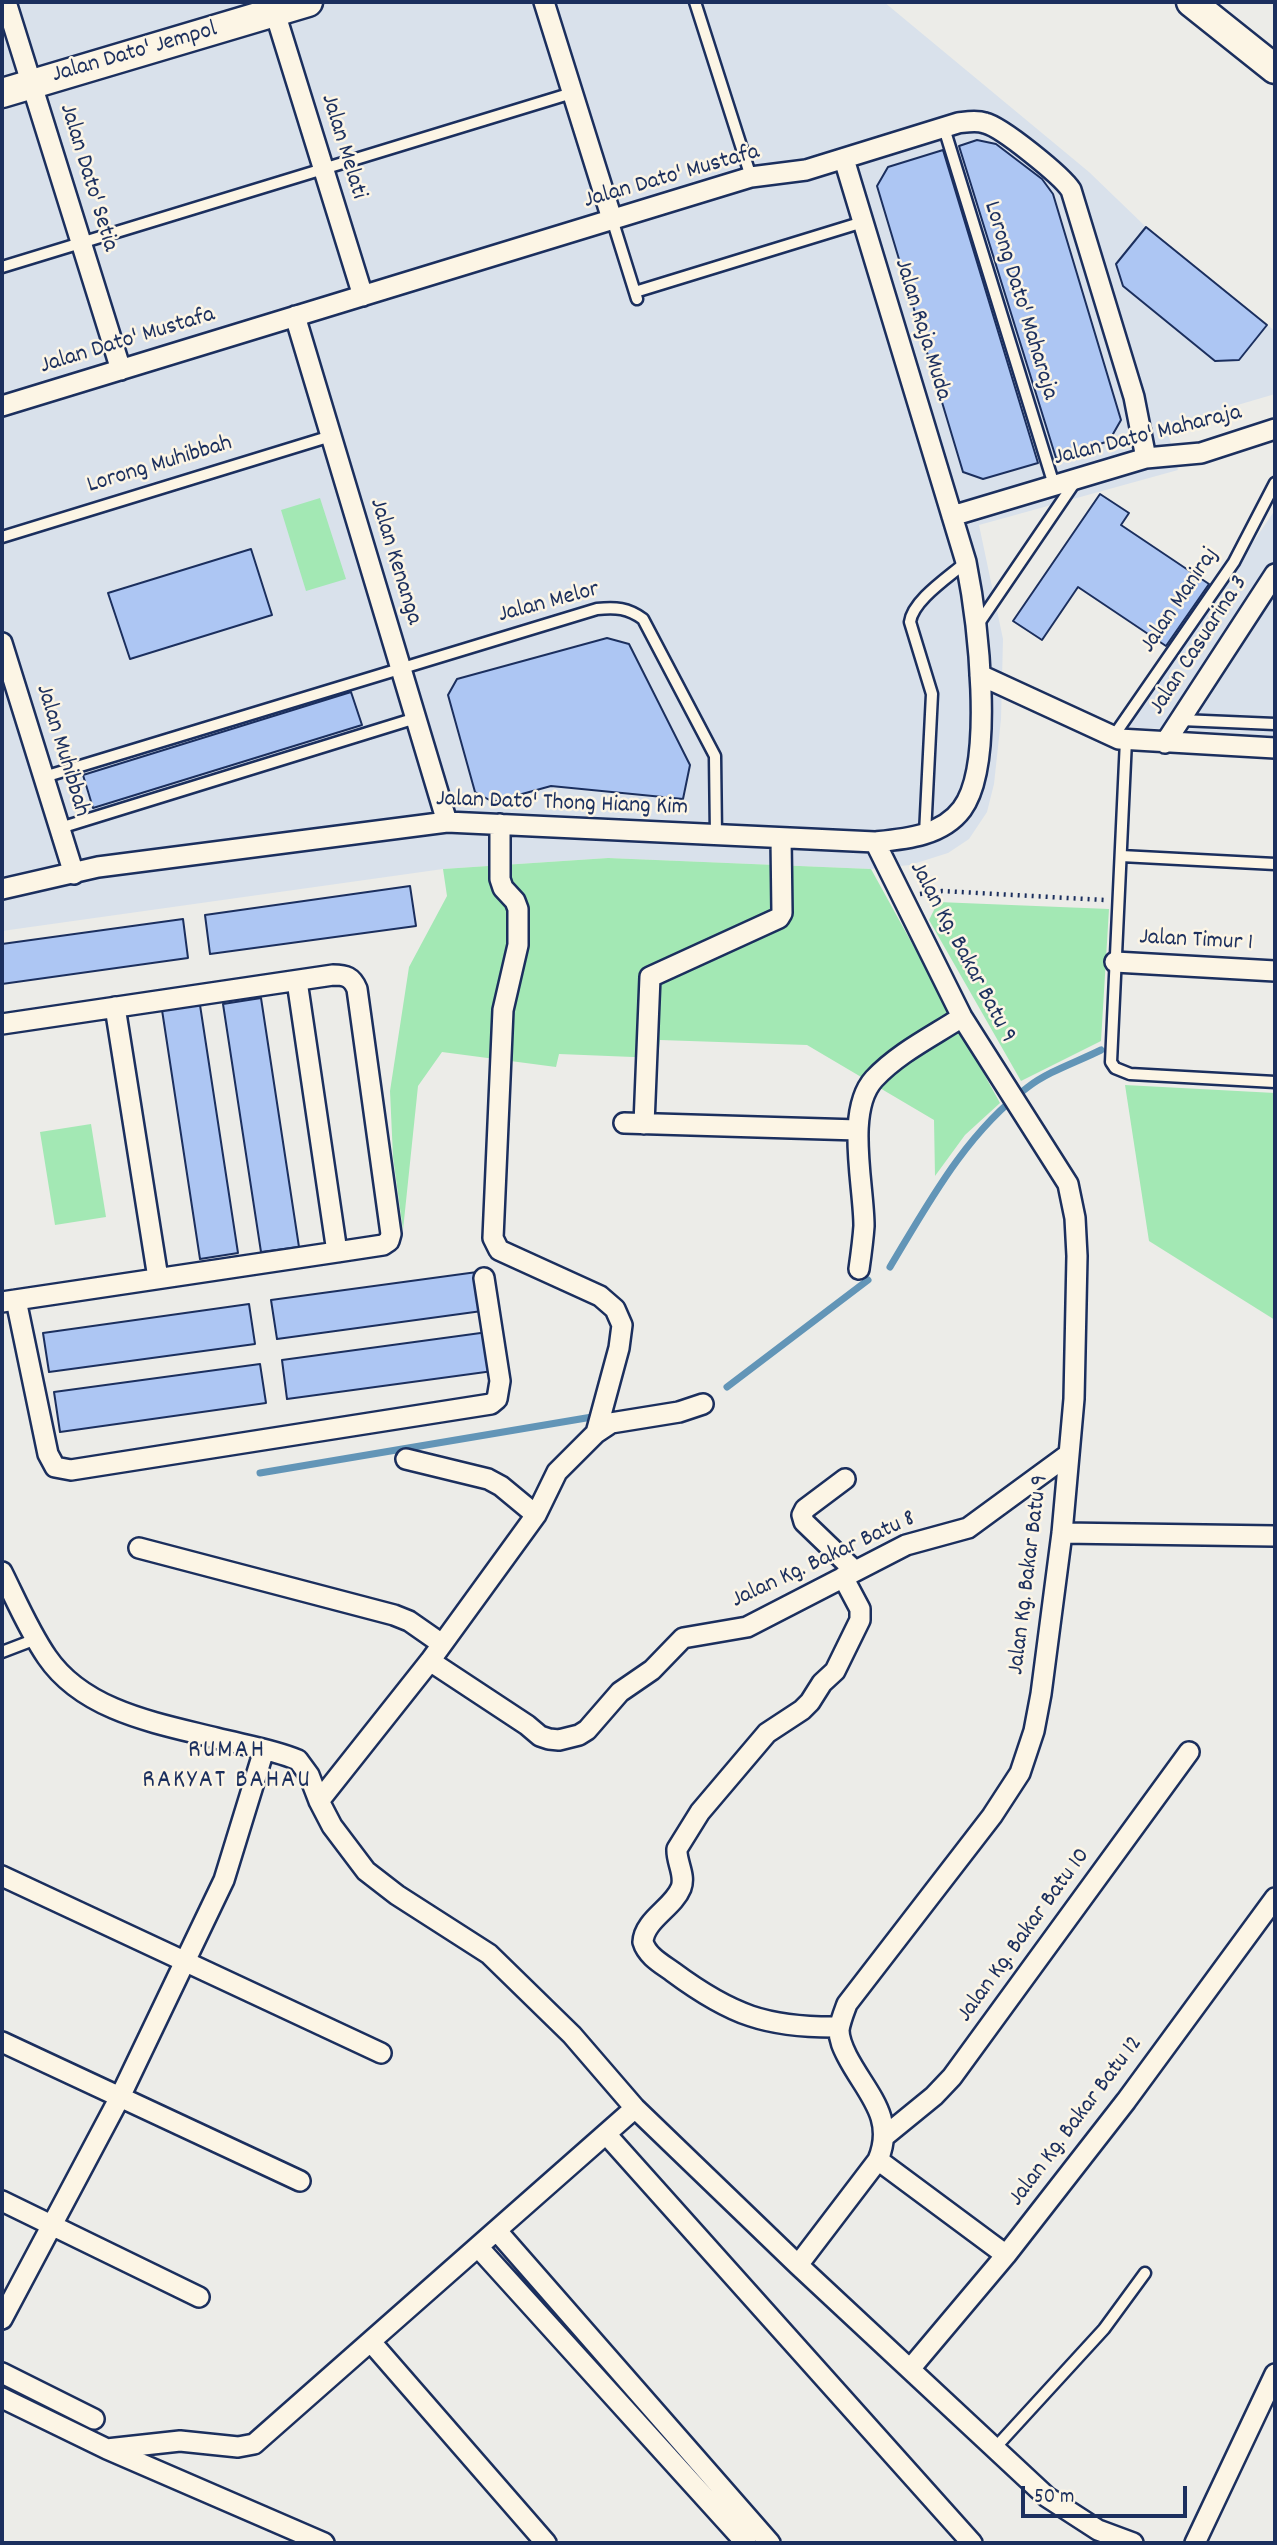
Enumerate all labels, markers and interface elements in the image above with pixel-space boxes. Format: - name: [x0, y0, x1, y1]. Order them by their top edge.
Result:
- street label: Jalan Dato' Jempol: [49, 17, 221, 91]
- street label: Jalan Melati: [312, 91, 372, 203]
- street label: Jalan Dato' Setia: [51, 101, 123, 255]
- street label: Jalan Dato' Mustafa: [581, 139, 763, 217]
- street label: Lorong Dato' Maharaja: [975, 198, 1063, 404]
- street label: Jalan Raja Muda: [886, 256, 956, 404]
- street label: Jalan Dato' Mustafa: [37, 302, 219, 382]
- street label: Jalan Dato' Maharaja: [1051, 400, 1245, 474]
- street label: Lorong Muhibbah: [84, 430, 236, 502]
- street label: Jalan Kenanga: [361, 495, 427, 629]
- street label: Jalan Maniraj: [1135, 543, 1227, 659]
- street label: Jalan Casuarina 3: [1144, 571, 1256, 721]
- street label: Jalan Melor: [495, 577, 603, 631]
- street label: Jalan Muhibbah: [27, 682, 95, 820]
- street label: Jalan Dato' Thong Hiang Kim: [435, 786, 689, 824]
- street label: Jalan Kg. Bakar Batu 9: [901, 857, 1021, 1049]
- street label: Jalan Timur 1: [1138, 925, 1254, 959]
- street label: Jalan Kg. Bakar Batu 9: [1003, 1473, 1057, 1677]
- street label: Jalan Kg. Bakar Batu 8: [727, 1506, 921, 1616]
- district label: RUMAH RAKYAT BAHAU: [144, 1736, 310, 1798]
- street label: Jalan Kg. Bakar Batu 10: [952, 1843, 1098, 2029]
- street label: Jalan Kg. Bakar Batu 12: [1004, 2031, 1150, 2213]
- scale bar: [1025, 2472, 1191, 2516]
- text: 50 m: [1034, 2483, 1074, 2513]

